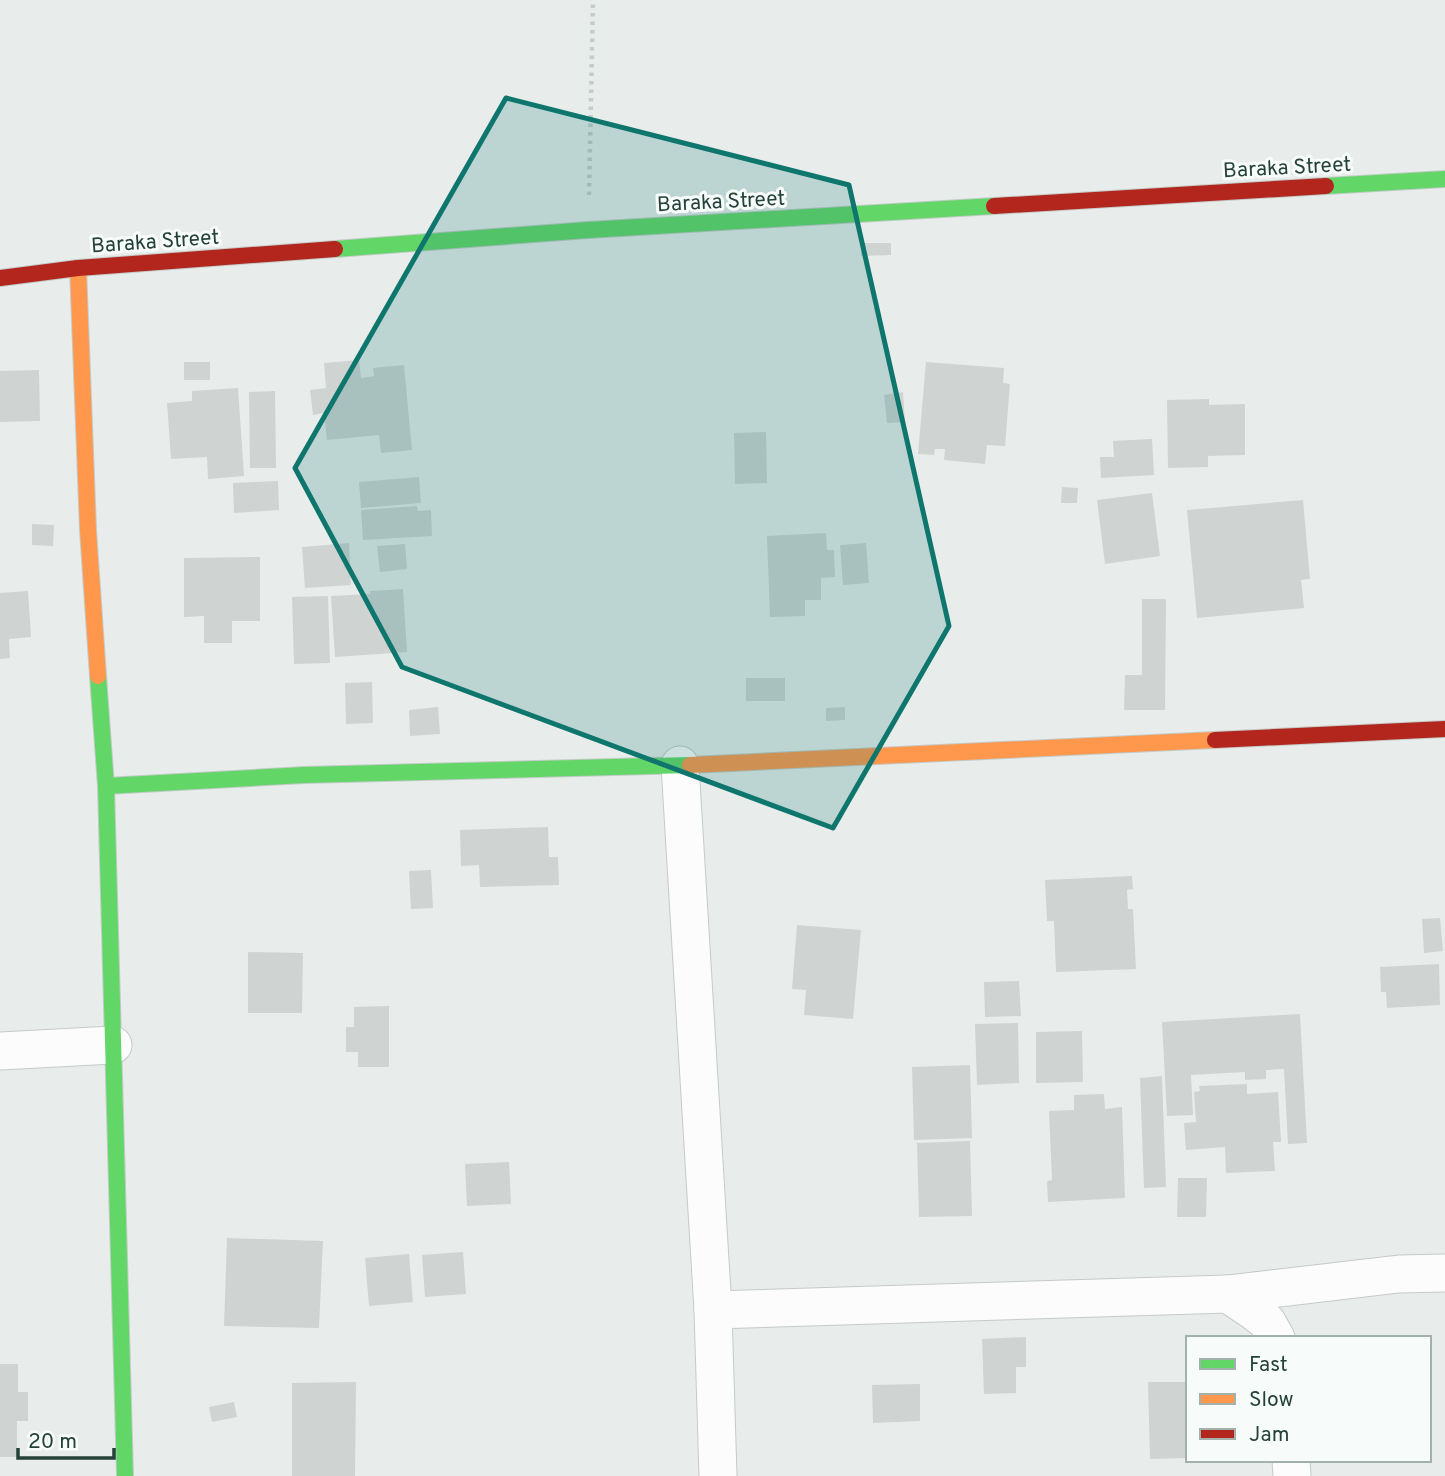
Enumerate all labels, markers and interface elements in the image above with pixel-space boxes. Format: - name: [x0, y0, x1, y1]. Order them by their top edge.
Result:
- street label: Baraka Street: [1222, 152, 1352, 185]
- street label: Baraka Street: [656, 186, 786, 219]
- street label: Baraka Street: [90, 225, 220, 260]
- legend: [1186, 1336, 1431, 1462]
- text: Fast: [1249, 1352, 1288, 1379]
- text: Slow: [1249, 1387, 1294, 1414]
- scale bar: [18, 1416, 114, 1460]
- text: Jam: [1249, 1422, 1290, 1449]
- text: 20 m: [28, 1429, 77, 1456]

